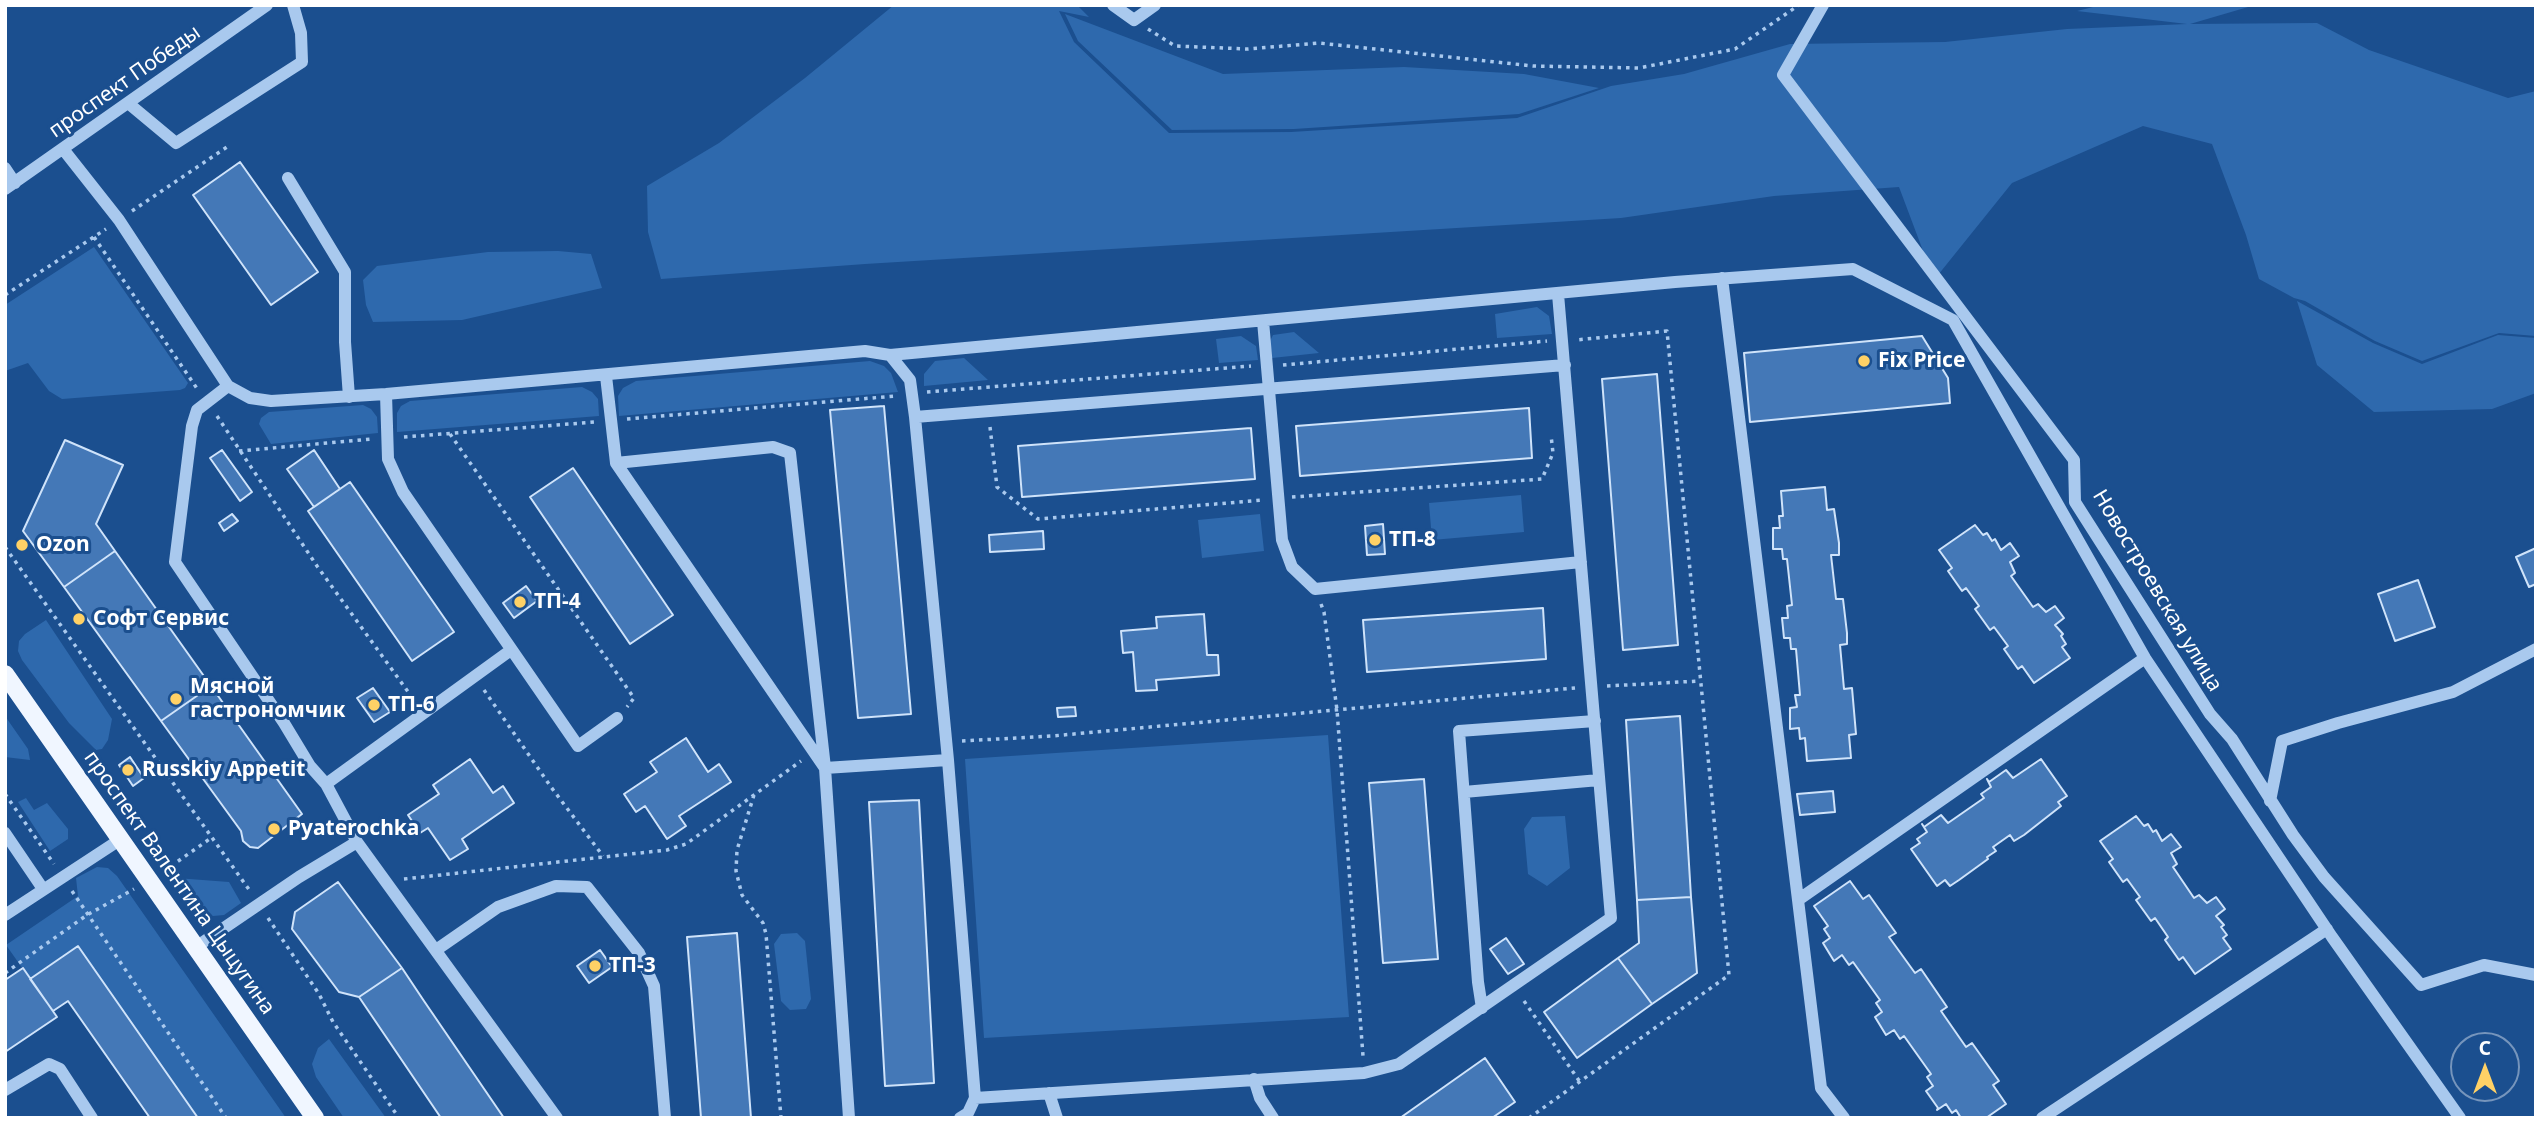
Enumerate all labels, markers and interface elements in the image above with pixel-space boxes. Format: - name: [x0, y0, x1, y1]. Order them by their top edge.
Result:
- street label: проспект Победы: [44, 20, 206, 144]
- place label: Fix Price: [1878, 348, 1965, 374]
- marker: Fix Price: [1856, 353, 1872, 369]
- street label: Новостроевская улица: [2087, 485, 2227, 697]
- place label: ТП-8: [1389, 527, 1436, 553]
- place label: Ozon: [36, 532, 90, 558]
- marker: ТП-8: [1367, 532, 1383, 548]
- marker: Ozon: [14, 537, 30, 553]
- place label: ТП-4: [534, 589, 581, 615]
- marker: ТП-4: [512, 594, 528, 610]
- place label: Софт Сервис: [93, 606, 229, 632]
- marker: Софт Сервис: [71, 611, 87, 627]
- place label: Мясной гастрономчик: [190, 674, 345, 724]
- marker: Мясной гастрономчик: [168, 691, 184, 707]
- place label: ТП-6: [388, 692, 435, 718]
- marker: ТП-6: [366, 697, 382, 713]
- street label: проспект Валентина Цыцугина: [78, 746, 280, 1020]
- place label: Russkiy Appetit: [142, 757, 305, 783]
- marker: Russkiy Appetit: [120, 762, 136, 778]
- place label: Pyaterochka: [288, 816, 419, 842]
- marker: Pyaterochka: [266, 821, 282, 837]
- place label: ТП-3: [609, 953, 656, 979]
- marker: ТП-3: [587, 958, 603, 974]
- north arrow: [2450, 1032, 2520, 1102]
- text: С: [2479, 1035, 2491, 1061]

